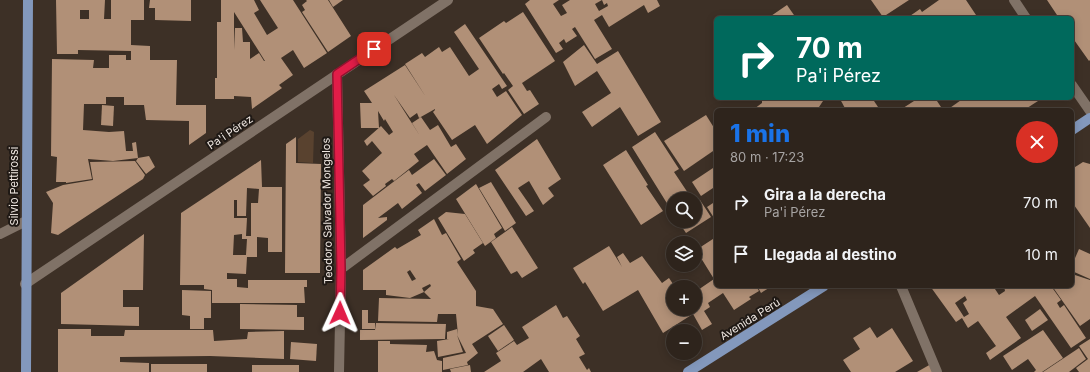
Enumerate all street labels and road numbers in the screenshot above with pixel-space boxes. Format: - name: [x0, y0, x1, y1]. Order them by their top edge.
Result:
- street label: Pa'i Pérez: [205, 112, 255, 152]
- street label: Teodoro Salvador Mongelos: [319, 138, 335, 284]
- street label: Silvio Pettirossi: [7, 147, 21, 225]
- street label: Avenida Perú: [717, 295, 783, 343]

